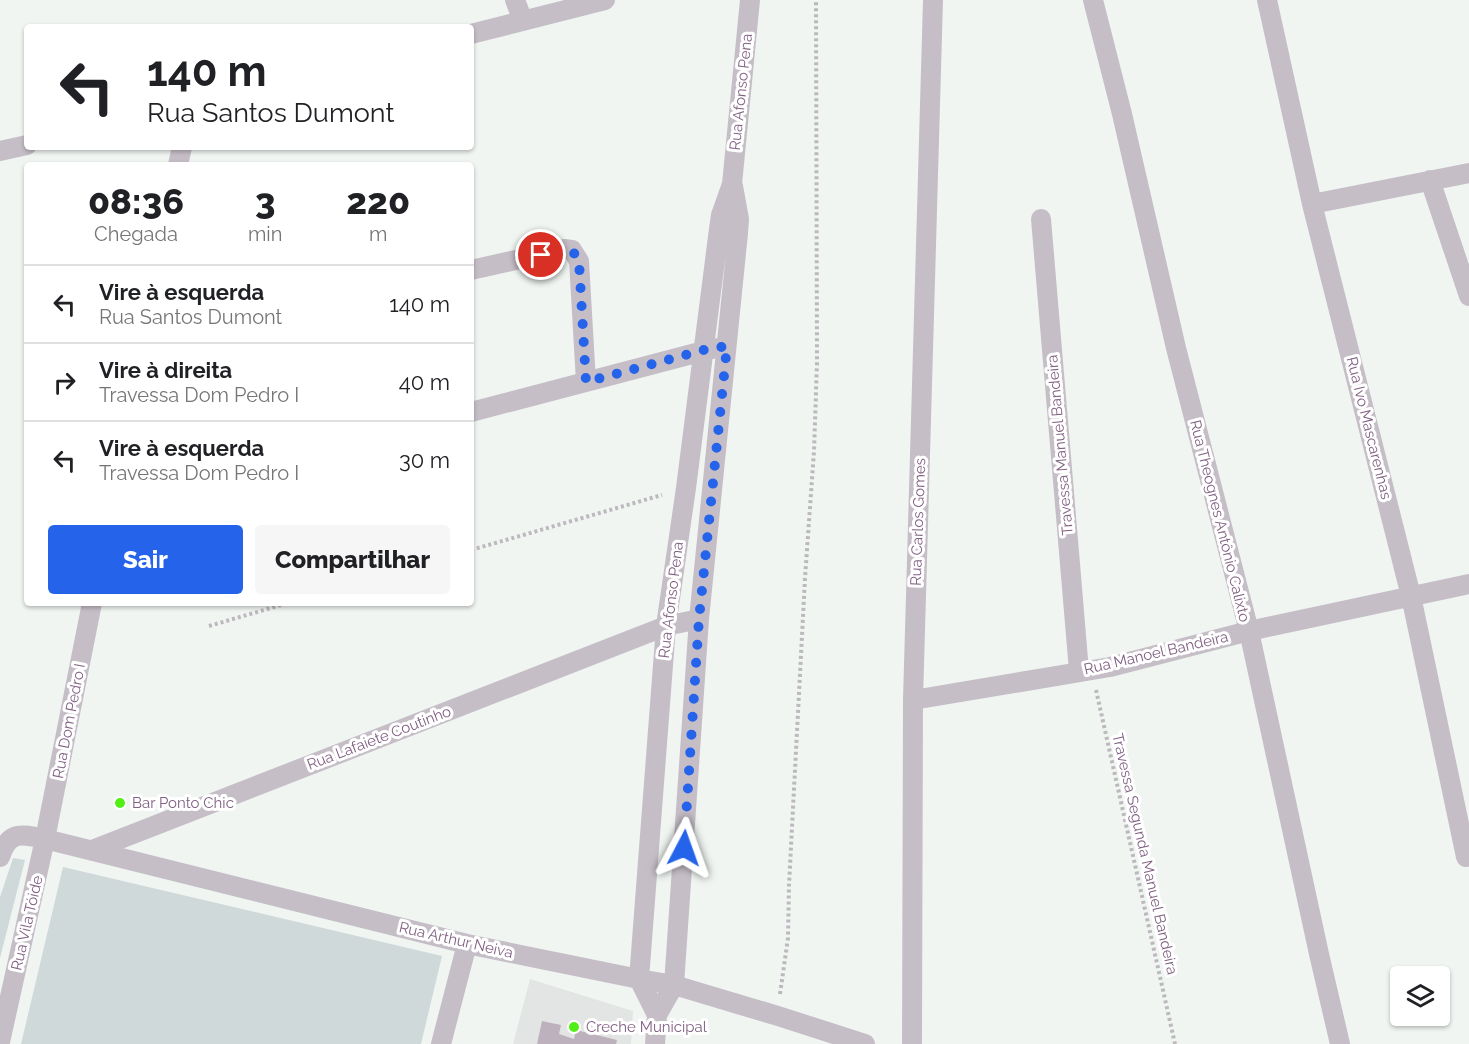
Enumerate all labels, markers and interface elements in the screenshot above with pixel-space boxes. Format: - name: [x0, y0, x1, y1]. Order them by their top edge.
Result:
- street label: Rua Afonso Pena: [726, 33, 756, 151]
- text: 140 m: [147, 47, 267, 96]
- icon: left: [48, 48, 126, 126]
- text: Rua Santos Dumont: [147, 97, 394, 128]
- text: 08:36: [88, 180, 184, 222]
- text: 3: [255, 180, 275, 222]
- text: 220: [346, 180, 410, 222]
- text: Chegada: [94, 222, 178, 246]
- text: min: [248, 222, 282, 246]
- text: m: [369, 222, 387, 246]
- pin: [515, 229, 566, 280]
- icon: arrive: [524, 238, 557, 271]
- text: Vire à esquerda: [99, 279, 264, 305]
- icon: left: [48, 288, 81, 321]
- text: 140 m: [389, 291, 450, 317]
- text: Rua Santos Dumont: [99, 305, 282, 329]
- street label: Travessa Manuel Bandeira: [1043, 354, 1077, 536]
- street label: Rua Ivo Mascarenhas: [1343, 355, 1395, 501]
- text: Vire à direita: [99, 357, 232, 383]
- icon: right: [48, 366, 81, 399]
- text: 40 m: [399, 369, 450, 395]
- text: Travessa Dom Pedro I: [99, 383, 299, 407]
- street label: Rua Theognes Antônio Calixto: [1186, 418, 1254, 624]
- text: Vire à esquerda: [99, 435, 264, 461]
- icon: left: [48, 444, 81, 477]
- text: 30 m: [399, 447, 450, 473]
- street label: Rua Carlos Gomes: [907, 458, 929, 586]
- text: Travessa Dom Pedro I: [99, 461, 299, 485]
- button: Sair: [48, 525, 243, 594]
- button: Compartilhar: [255, 525, 450, 594]
- street label: Rua Afonso Pena: [655, 541, 687, 659]
- street label: Rua Manoel Bandeira: [1082, 628, 1230, 678]
- street label: Rua Dom Pedro I: [49, 662, 89, 780]
- street label: Rua Lafaiete Coutinho: [304, 702, 454, 774]
- street label: Travessa Segunda Manuel Bandeira: [1108, 732, 1182, 976]
- place label: Bar Ponto Chic: [132, 794, 234, 812]
- marker: Bar Ponto Chic: [113, 796, 127, 810]
- position arrow: [652, 816, 716, 880]
- street label: Rua Vila Tóide: [7, 874, 47, 972]
- street label: Rua Arthur Neiva: [397, 918, 515, 962]
- map controls: [1390, 966, 1450, 1026]
- button: layers: [1390, 966, 1450, 1026]
- place label: Creche Municipal: [586, 1018, 708, 1036]
- marker: Creche Municipal: [567, 1020, 581, 1034]

